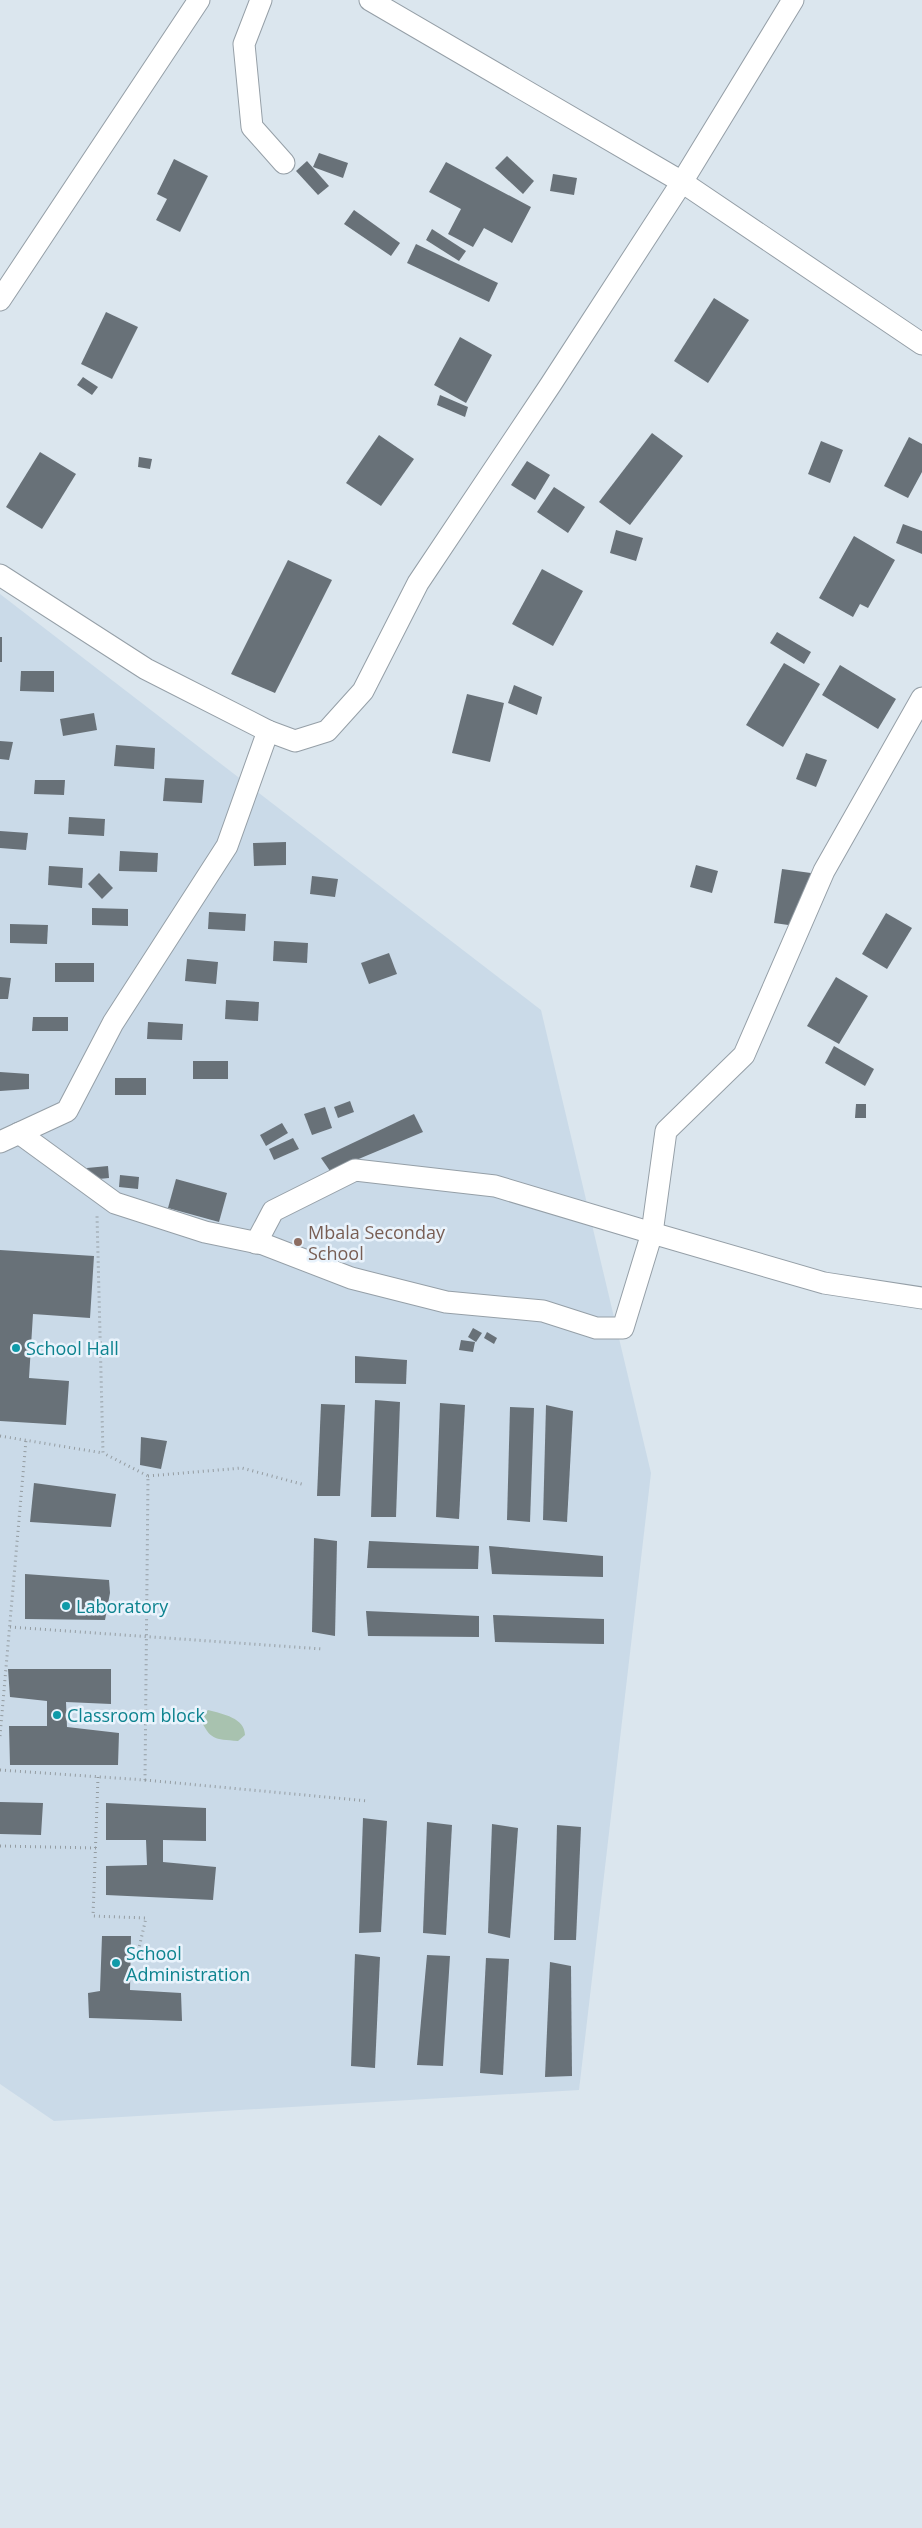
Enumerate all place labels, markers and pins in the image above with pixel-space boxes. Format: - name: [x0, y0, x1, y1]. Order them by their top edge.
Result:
- place label: Mbala Seconday School: [308, 1220, 446, 1265]
- marker: Mbala Seconday School: [292, 1236, 304, 1248]
- place label: School Hall: [26, 1336, 119, 1360]
- marker: School Hall: [10, 1342, 22, 1354]
- place label: Laboratory: [76, 1594, 169, 1618]
- marker: Laboratory: [60, 1600, 72, 1612]
- place label: Classroom block: [67, 1703, 205, 1727]
- marker: Classroom block: [51, 1709, 63, 1721]
- place label: School Administration: [126, 1941, 250, 1986]
- marker: School Administration: [110, 1957, 122, 1969]

